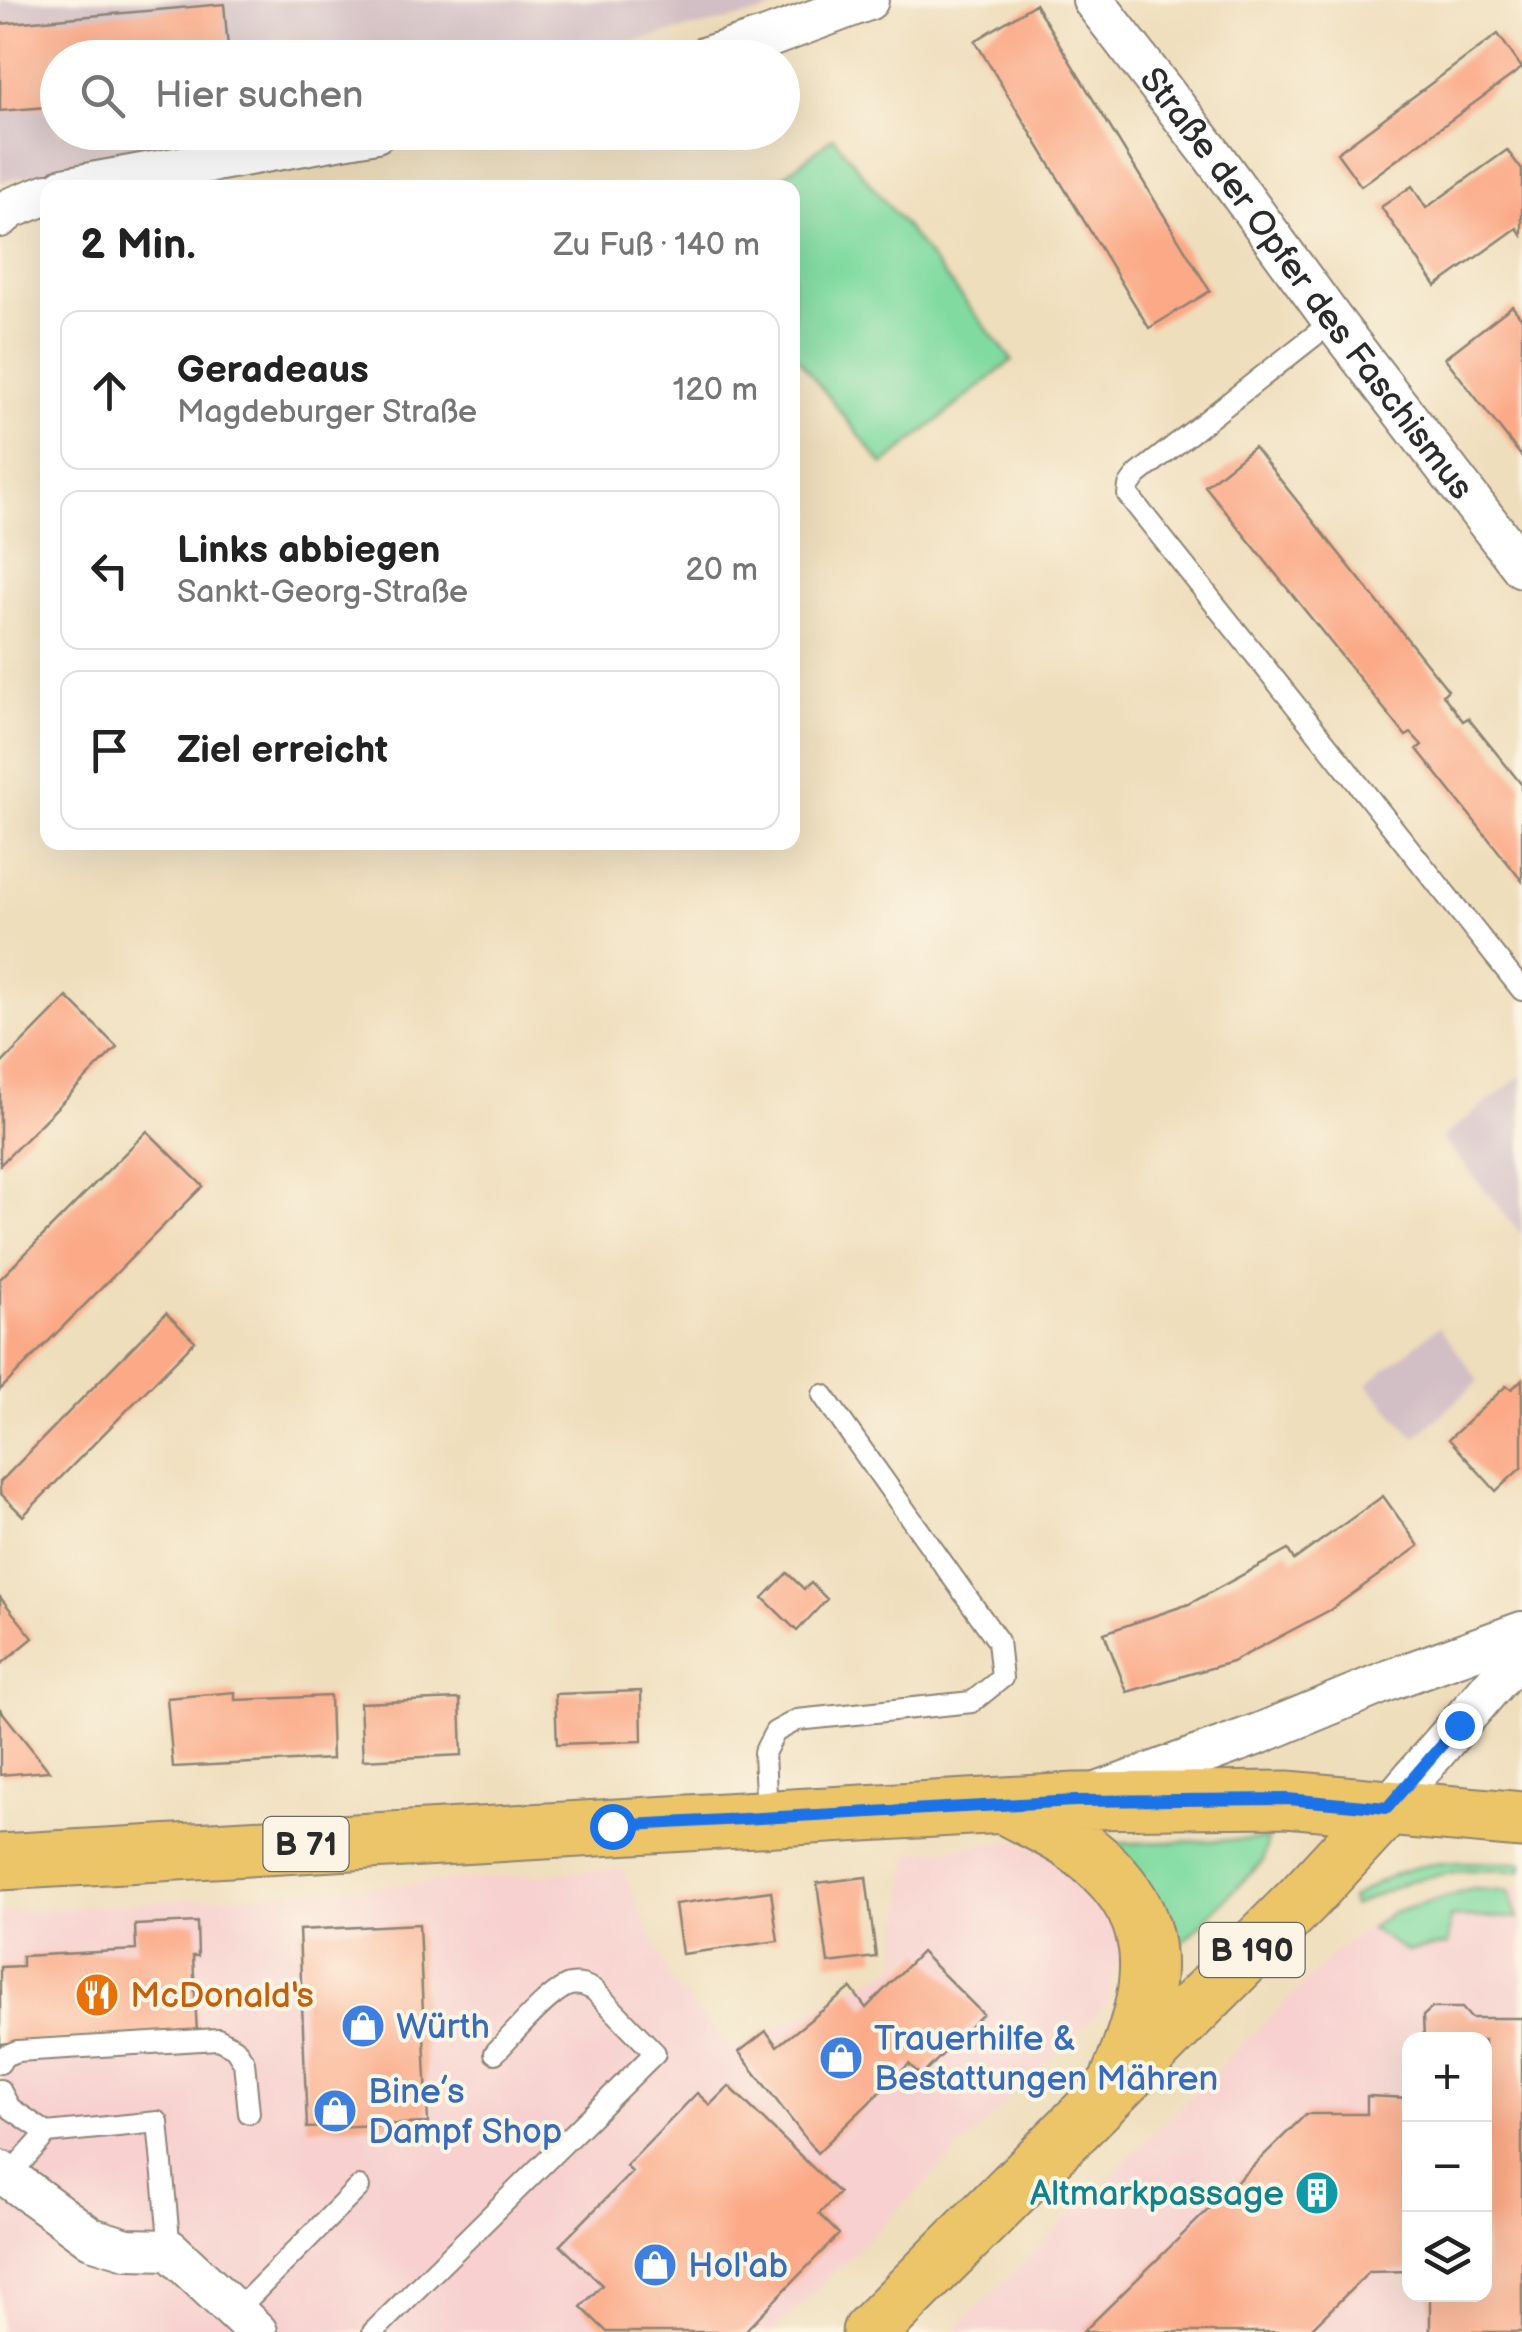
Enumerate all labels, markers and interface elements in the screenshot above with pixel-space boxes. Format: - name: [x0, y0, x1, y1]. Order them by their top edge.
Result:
- search box: [40, 40, 800, 150]
- street label: Straße der Opfer des Faschismus: [1130, 59, 1482, 509]
- icon: search: [75, 68, 130, 123]
- text: Hier suchen: [155, 73, 363, 118]
- text: 2 Min.: [80, 220, 196, 271]
- text: Zu Fuß · 140 m: [554, 226, 760, 265]
- text: Geradeaus: [177, 348, 369, 393]
- icon: ahead: [82, 363, 137, 418]
- text: 120 m: [673, 371, 758, 410]
- text: Magdeburger Straße: [177, 393, 477, 432]
- text: Links abbiegen: [177, 528, 441, 573]
- icon: left: [82, 543, 137, 598]
- text: 20 m: [685, 551, 758, 590]
- text: Sankt-Georg-Straße: [177, 573, 468, 612]
- icon: arrive: [82, 723, 137, 778]
- text: Ziel erreicht: [177, 728, 388, 773]
- route end: [1437, 1703, 1483, 1749]
- route start: [590, 1804, 636, 1850]
- road number: B 71: [264, 1817, 348, 1871]
- road number: B 190: [1200, 1923, 1304, 1977]
- restaurant icon: McDonald's: [74, 1972, 120, 2018]
- place label: McDonald's: [130, 1975, 314, 2018]
- shop icon: Würth: [340, 2003, 386, 2049]
- place label: Würth: [396, 2006, 490, 2049]
- place label: Trauerhilfe & Bestattungen Mähren: [874, 2018, 1218, 2101]
- map controls: [1402, 2032, 1492, 2302]
- button: +: [1402, 2032, 1492, 2122]
- shop icon: Trauerhilfe & Bestattungen Mähren: [818, 2035, 864, 2081]
- place label: Bine’s Dampf Shop: [368, 2071, 562, 2154]
- shop icon: Bine’s Dampf Shop: [312, 2088, 358, 2134]
- button: −: [1402, 2122, 1492, 2212]
- building icon: Altmarkpassage: [1294, 2170, 1340, 2216]
- place label: Altmarkpassage: [1030, 2173, 1284, 2216]
- button: layers: [1402, 2212, 1492, 2302]
- shop icon: Hol'ab: [632, 2242, 678, 2288]
- place label: Hol'ab: [688, 2245, 788, 2288]

